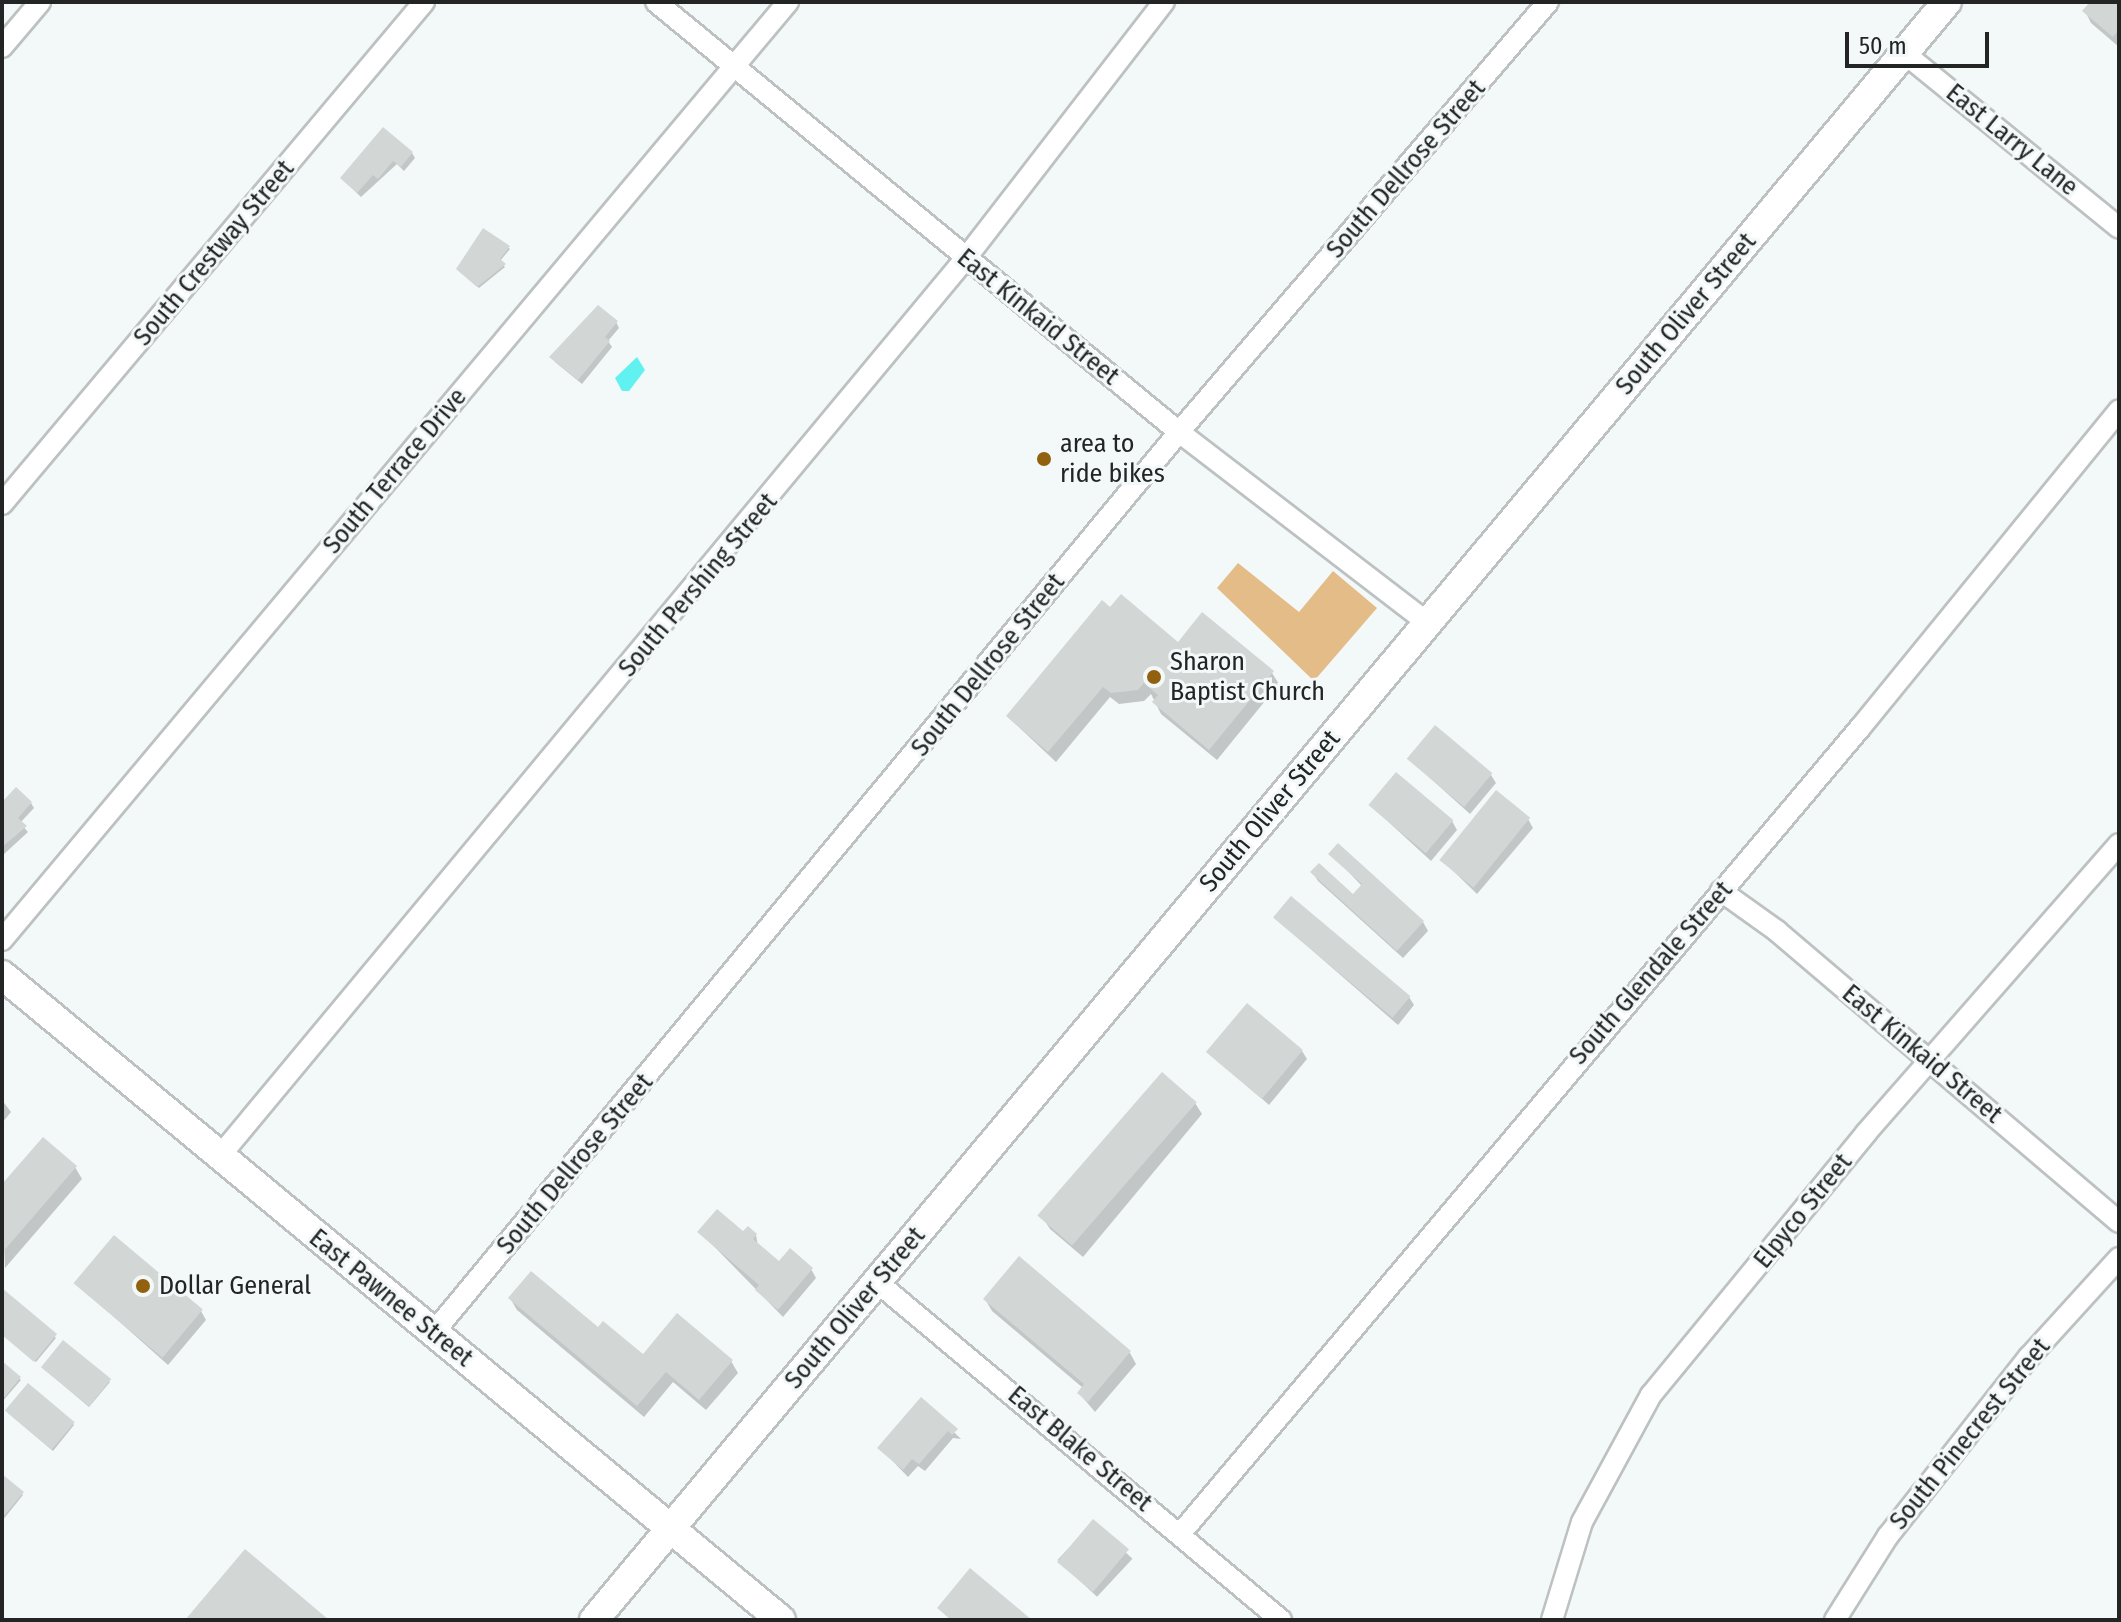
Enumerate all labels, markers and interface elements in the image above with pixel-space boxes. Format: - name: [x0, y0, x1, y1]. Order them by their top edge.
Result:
- scale bar: [1849, 16, 1993, 66]
- text: 50 m: [1859, 32, 1907, 60]
- street label: South Dellrose Street: [1320, 73, 1492, 265]
- street label: East Larry Lane: [1940, 77, 2084, 203]
- street label: South Crestway Street: [127, 154, 301, 352]
- street label: South Oliver Street: [1609, 227, 1763, 401]
- street label: East Kinkaid Street: [951, 242, 1125, 392]
- street label: South Terrace Drive: [317, 382, 473, 560]
- place label: area to ride bikes: [1060, 428, 1165, 490]
- marker: area to ride bikes: [1035, 450, 1053, 468]
- street label: South Pershing Street: [612, 487, 784, 683]
- street label: South Dellrose Street: [905, 567, 1071, 763]
- place label: Sharon Baptist Church: [1170, 646, 1325, 708]
- marker: Sharon Baptist Church: [1145, 668, 1163, 686]
- street label: South Oliver Street: [1193, 724, 1347, 898]
- street label: South Glendale Street: [1563, 875, 1739, 1071]
- street label: East Kinkaid Street: [1836, 978, 2008, 1130]
- street label: South Dellrose Street: [490, 1067, 660, 1261]
- street label: Elpyco Street: [1747, 1147, 1859, 1275]
- street label: South Oliver Street: [778, 1221, 932, 1395]
- street label: East Pawnee Street: [303, 1222, 479, 1374]
- place label: Dollar General: [159, 1270, 311, 1302]
- marker: Dollar General: [134, 1277, 152, 1295]
- street label: South Pinecrest Street: [1883, 1332, 2057, 1536]
- street label: East Blake Street: [1002, 1380, 1158, 1518]

